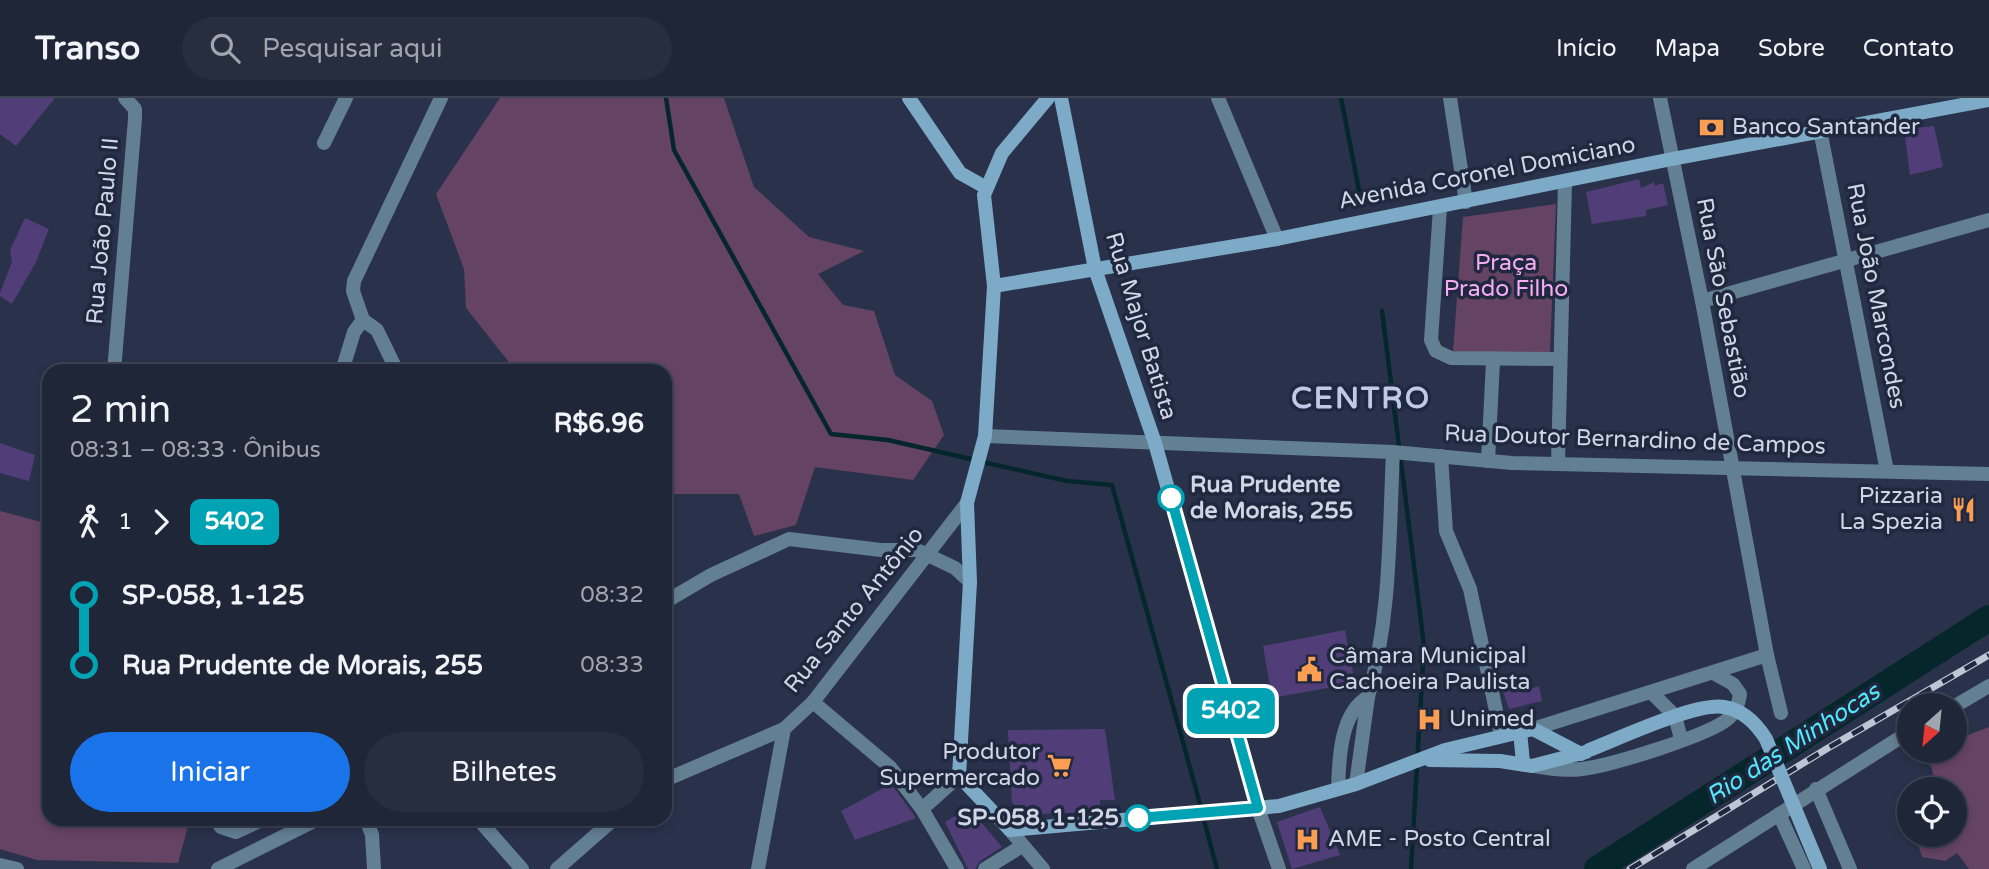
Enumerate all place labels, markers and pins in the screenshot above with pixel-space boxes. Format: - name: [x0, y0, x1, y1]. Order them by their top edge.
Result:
- bank icon: Banco Santander: [1698, 113, 1726, 141]
- place label: Banco Santander: [1732, 113, 1920, 141]
- place label: Rua Prudente de Morais, 255: [1190, 471, 1353, 525]
- place label: Pizzaria La Spezia: [1839, 482, 1943, 536]
- marker: Rua Prudente de Morais, 255: [1158, 485, 1184, 511]
- restaurant icon: Pizzaria La Spezia: [1949, 495, 1977, 523]
- place label: Câmara Municipal Cachoeira Paulista: [1329, 642, 1530, 696]
- public building icon: Câmara Municipal Cachoeira Paulista: [1295, 655, 1323, 683]
- hospital icon: Unimed: [1415, 705, 1443, 733]
- place label: Unimed: [1449, 705, 1534, 733]
- place label: Produtor Supermercado: [879, 738, 1040, 792]
- supermarket icon: Produtor Supermercado: [1046, 751, 1074, 779]
- place label: SP-058, 1-125: [958, 804, 1119, 832]
- marker: SP-058, 1-125: [1125, 805, 1151, 831]
- hospital icon: AME - Posto Central: [1294, 825, 1322, 853]
- place label: AME - Posto Central: [1328, 825, 1551, 853]

